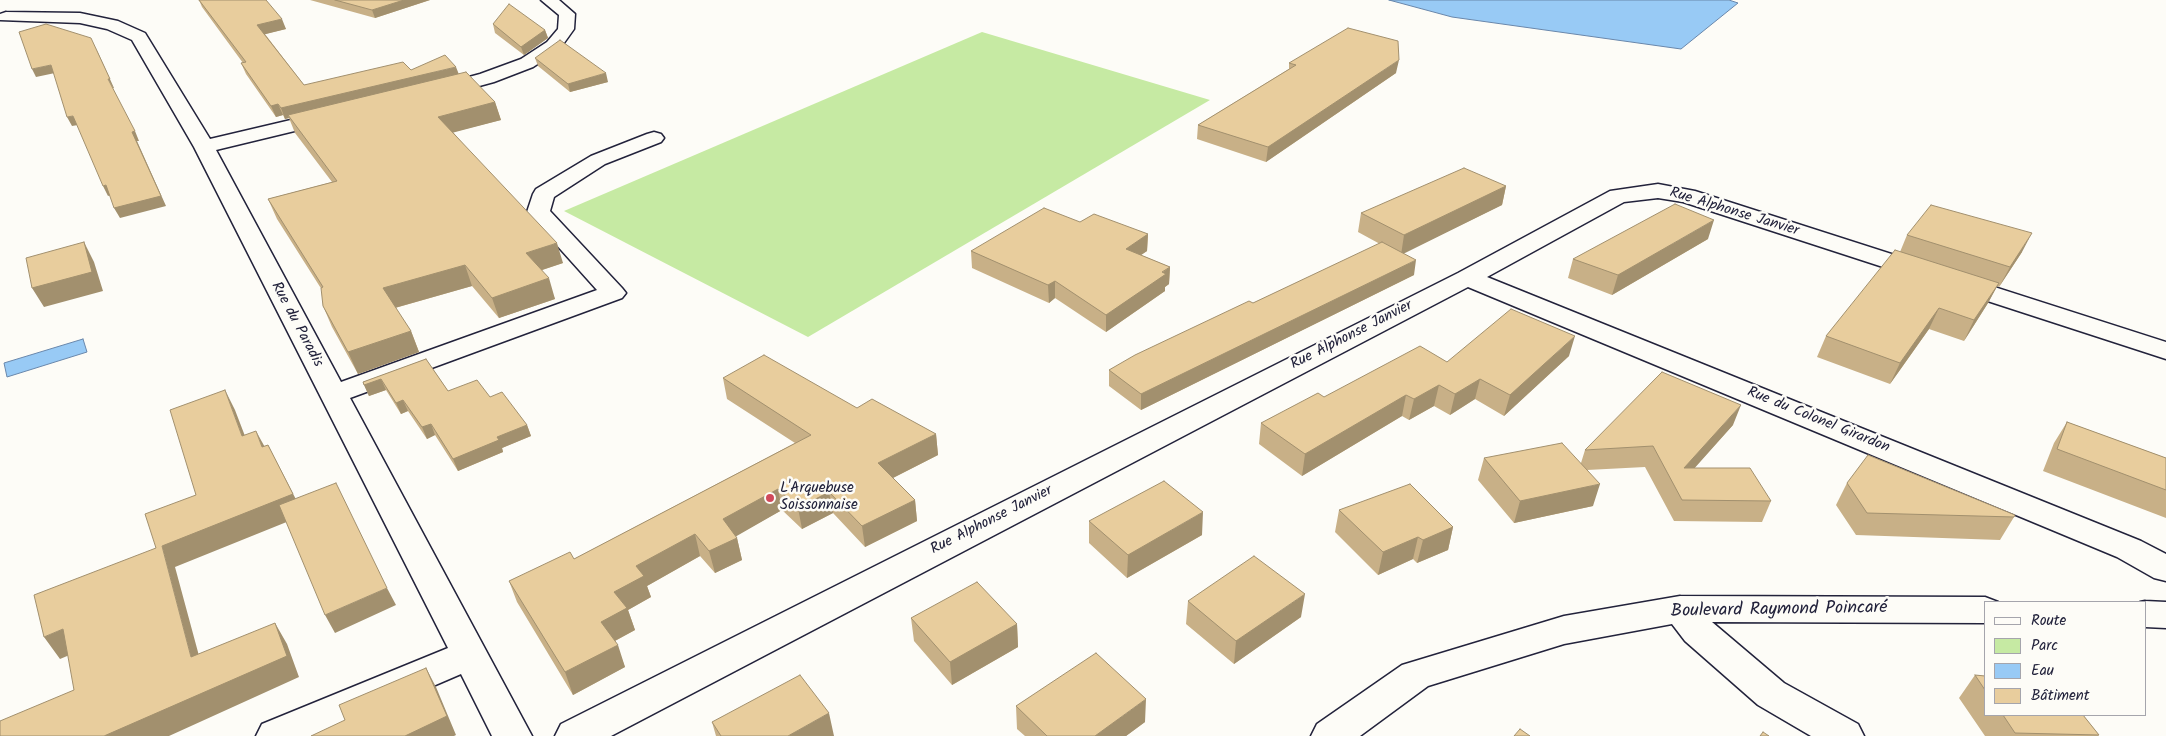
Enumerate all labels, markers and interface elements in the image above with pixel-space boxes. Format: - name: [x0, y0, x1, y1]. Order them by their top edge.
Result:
- street label: Rue Alphonse Janvier: [1667, 185, 1801, 241]
- street label: Rue du Paradis: [266, 279, 326, 371]
- street label: Rue Alphonse Janvier: [1288, 297, 1416, 375]
- street label: Rue du Colonel Girardon: [1744, 384, 1892, 458]
- place label: L'Arquebuse Soissonnaise: [780, 480, 858, 515]
- street label: Rue Alphonse Janvier: [928, 482, 1056, 560]
- marker: L'Arquebuse Soissonnaise: [764, 492, 776, 504]
- street label: Boulevard Raymond Poincaré: [1670, 598, 1888, 624]
- legend: [1984, 601, 2146, 716]
- text: Route: [2031, 609, 2066, 633]
- text: Parc: [2031, 634, 2058, 658]
- text: Eau: [2031, 659, 2054, 683]
- text: Bâtiment: [2031, 684, 2090, 708]

